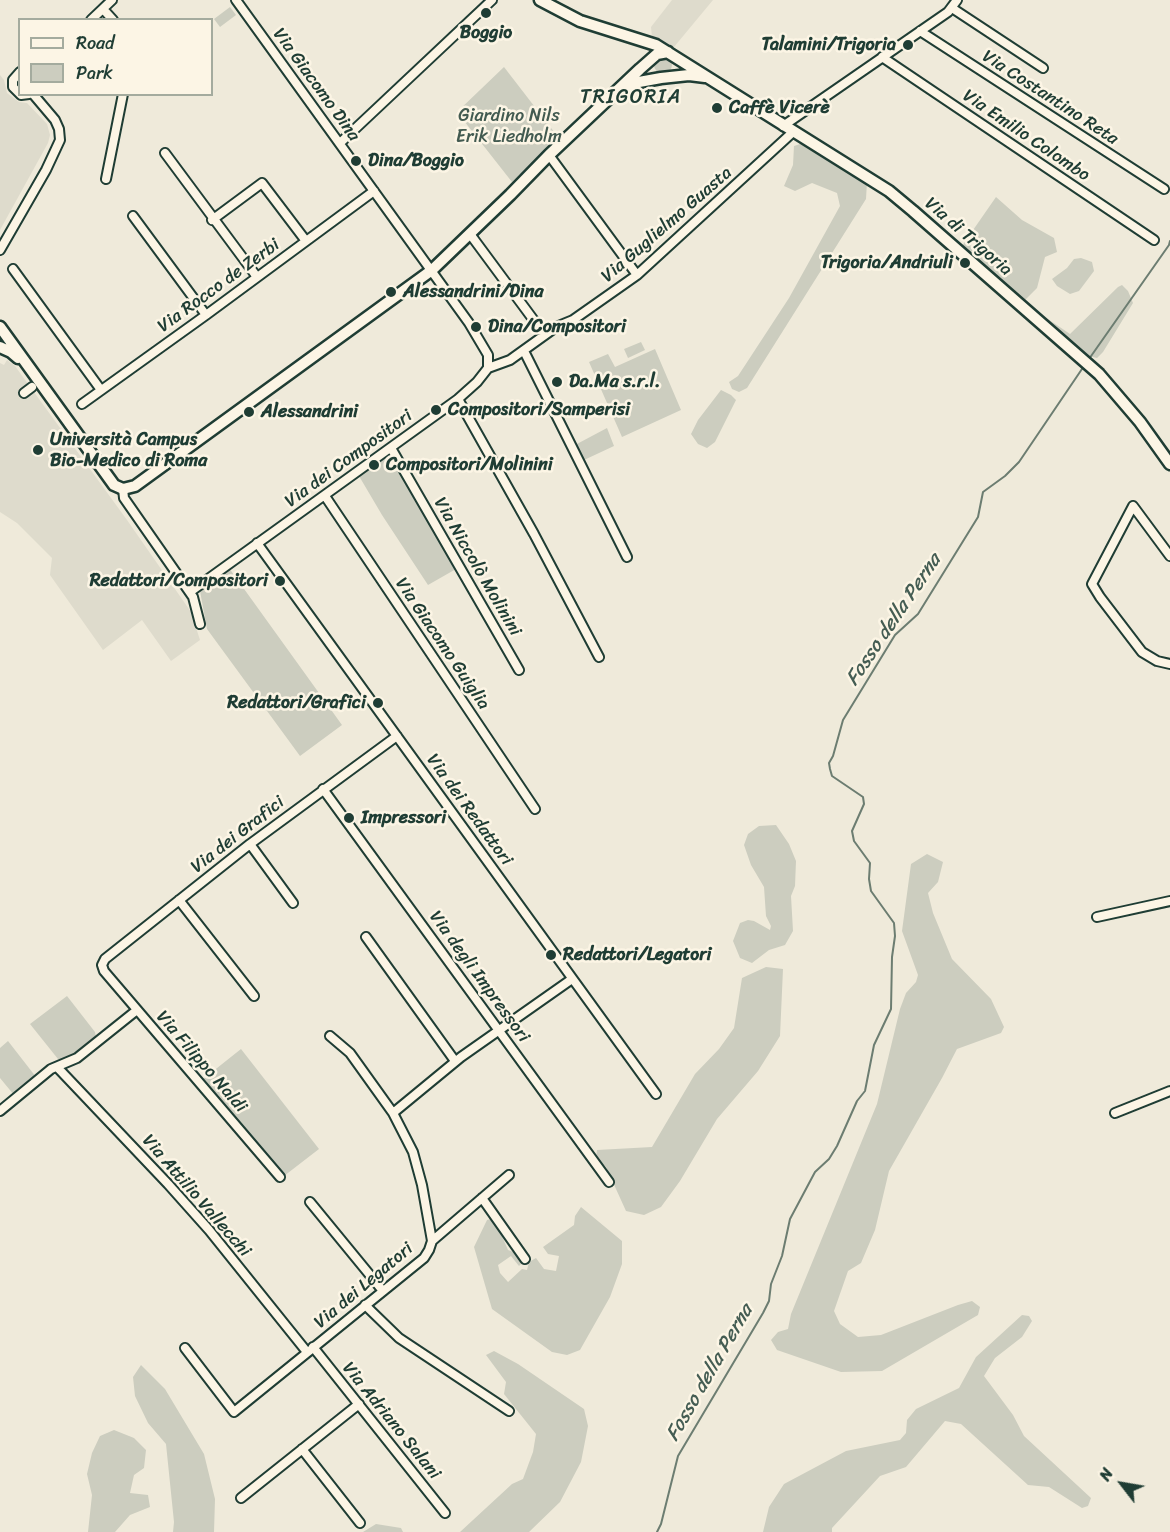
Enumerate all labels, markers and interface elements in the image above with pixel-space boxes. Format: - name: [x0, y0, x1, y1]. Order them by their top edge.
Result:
- marker: Boggio: [479, 6, 493, 20]
- legend: [18, 18, 213, 96]
- place label: Boggio: [460, 22, 512, 44]
- street label: Via Giacomo Dina: [268, 24, 364, 146]
- text: Road: [76, 27, 115, 59]
- place label: Talamini/Trigoria: [762, 34, 896, 56]
- marker: Talamini/Trigoria: [901, 38, 915, 52]
- street label: Via Costantino Reta: [978, 46, 1122, 150]
- text: Park: [76, 57, 113, 89]
- street label: Via Emilio Colombo: [958, 85, 1094, 187]
- district label: TRIGORIA: [581, 86, 681, 110]
- place label: Caffè Vicerè: [729, 97, 830, 119]
- marker: Caffè Vicerè: [710, 101, 724, 115]
- park label: Giardino Nils Erik Liedholm: [456, 105, 562, 148]
- place label: Dina/Boggio: [368, 150, 464, 172]
- marker: Dina/Boggio: [349, 154, 363, 168]
- street label: Via Guglielmo Guasta: [597, 162, 737, 288]
- street label: Via di Trigoria: [920, 193, 1016, 281]
- street label: Via Rocco de Zerbi: [154, 234, 284, 338]
- place label: Trigoria/Andriuli: [821, 252, 953, 274]
- marker: Trigoria/Andriuli: [958, 256, 972, 270]
- place label: Alessandrini/Dina: [403, 281, 543, 303]
- marker: Alessandrini/Dina: [384, 285, 398, 299]
- place label: Dina/Compositori: [488, 316, 626, 338]
- marker: Dina/Compositori: [469, 320, 483, 334]
- place label: Da.Ma s.r.l.: [569, 371, 660, 393]
- marker: Da.Ma s.r.l.: [550, 375, 564, 389]
- place label: Compositori/Samperisi: [448, 399, 630, 421]
- place label: Alessandrini: [261, 401, 358, 423]
- marker: Compositori/Samperisi: [429, 403, 443, 417]
- marker: Alessandrini: [242, 405, 256, 419]
- street label: Via dei Compositori: [281, 405, 417, 513]
- place label: Università Campus Bio-Medico di Roma: [50, 429, 207, 472]
- marker: Università Campus Bio-Medico di Roma: [31, 443, 45, 457]
- place label: Compositori/Molinini: [386, 454, 553, 476]
- marker: Compositori/Molinini: [367, 458, 381, 472]
- street label: Via Niccolò Molinini: [429, 494, 525, 640]
- water label: Fosso della Perna: [841, 550, 947, 690]
- place label: Redattori/Compositori: [90, 570, 268, 592]
- marker: Redattori/Compositori: [273, 574, 287, 588]
- street label: Via Giacomo Guiglia: [390, 574, 494, 714]
- place label: Redattori/Grafici: [227, 692, 366, 714]
- marker: Redattori/Grafici: [371, 696, 385, 710]
- street label: Via dei Redattori: [421, 750, 517, 870]
- street label: Via dei Grafici: [187, 792, 289, 878]
- place label: Impressori: [361, 807, 446, 829]
- marker: Impressori: [342, 811, 356, 825]
- street label: Via degli Impressori: [424, 907, 534, 1047]
- place label: Redattori/Legatori: [563, 944, 712, 966]
- marker: Redattori/Legatori: [544, 948, 558, 962]
- street label: Via Filippo Naldi: [151, 1007, 251, 1117]
- street label: Via Attilio Vallecchi: [137, 1130, 255, 1262]
- street label: Via dei Legatori: [310, 1238, 418, 1334]
- water label: Fosso della Perna: [661, 1300, 759, 1446]
- street label: Via Adriano Salani: [337, 1358, 445, 1484]
- north arrow: [1092, 1454, 1152, 1514]
- text: N: [1091, 1462, 1121, 1487]

